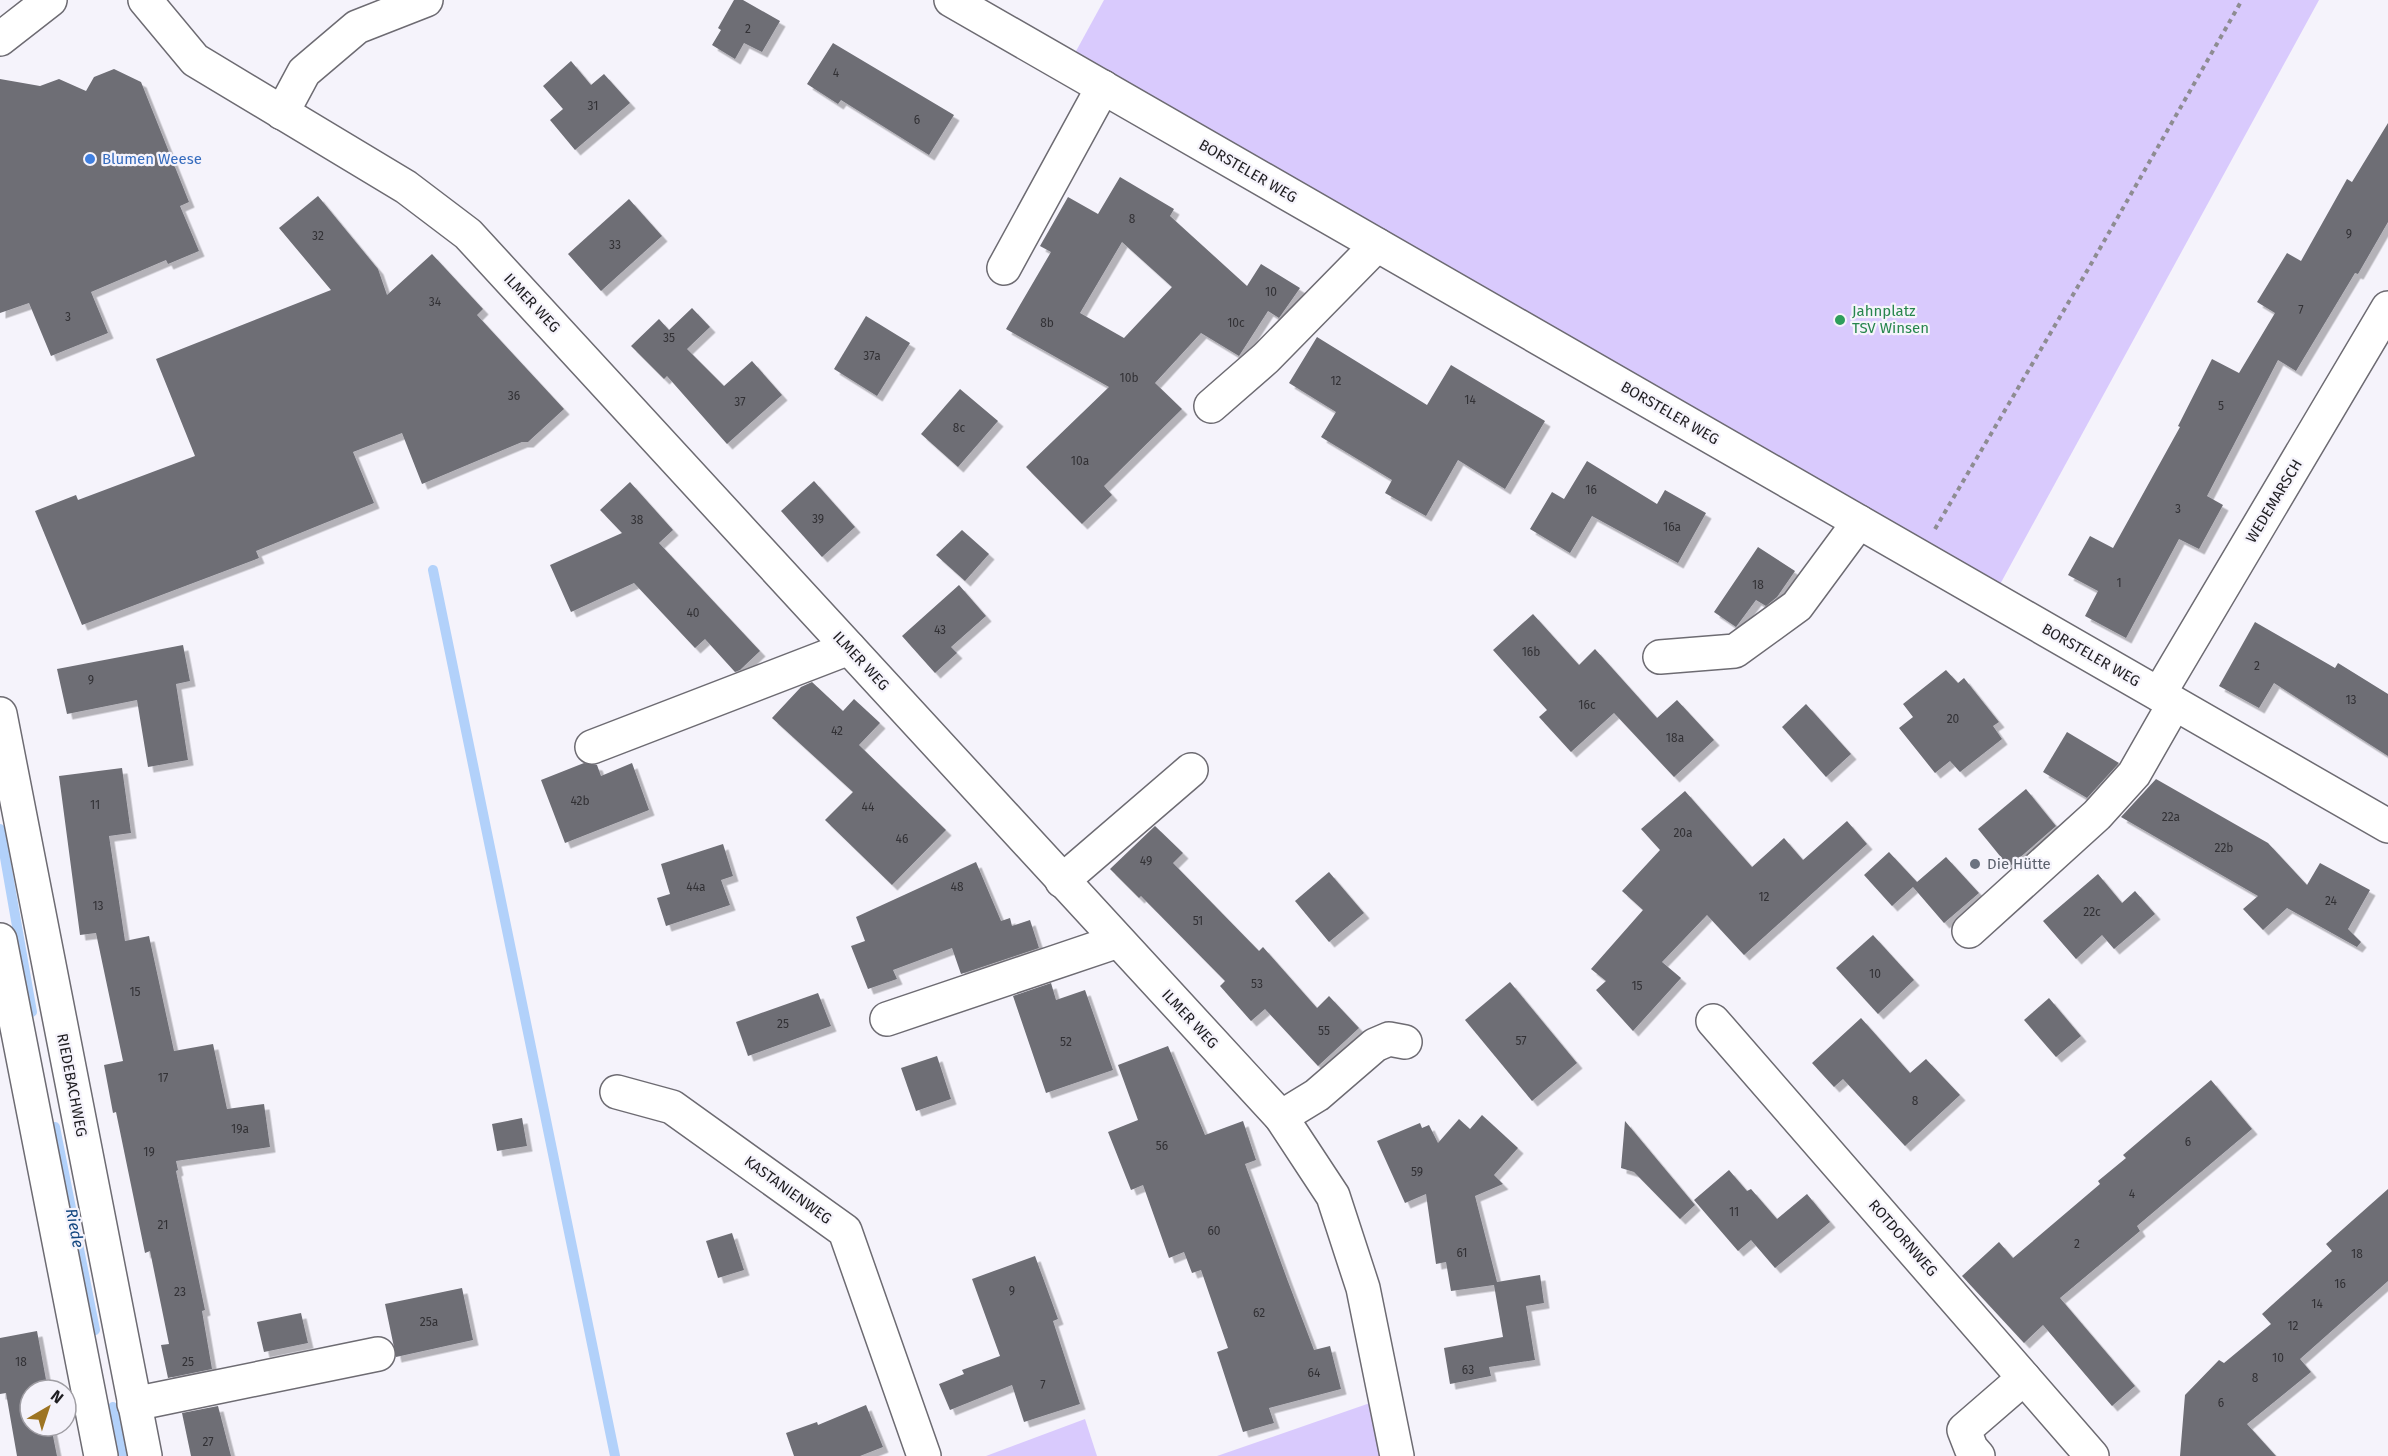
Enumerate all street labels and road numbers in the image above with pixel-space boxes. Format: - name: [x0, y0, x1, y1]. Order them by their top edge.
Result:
- street label: BORSTELER WEG: [1196, 136, 1300, 206]
- street label: ILMER WEG: [500, 270, 564, 336]
- street label: BORSTELER WEG: [1618, 378, 1722, 448]
- street label: WEDEMARSCH: [2242, 456, 2306, 546]
- street label: BORSTELER WEG: [2039, 620, 2143, 690]
- street label: ILMER WEG: [829, 628, 893, 694]
- street label: ILMER WEG: [1158, 986, 1222, 1052]
- street label: RIEDEBACHWEG: [53, 1032, 91, 1138]
- street label: KASTANIENWEG: [741, 1152, 835, 1228]
- street label: ROTDORNWEG: [1865, 1196, 1941, 1280]

